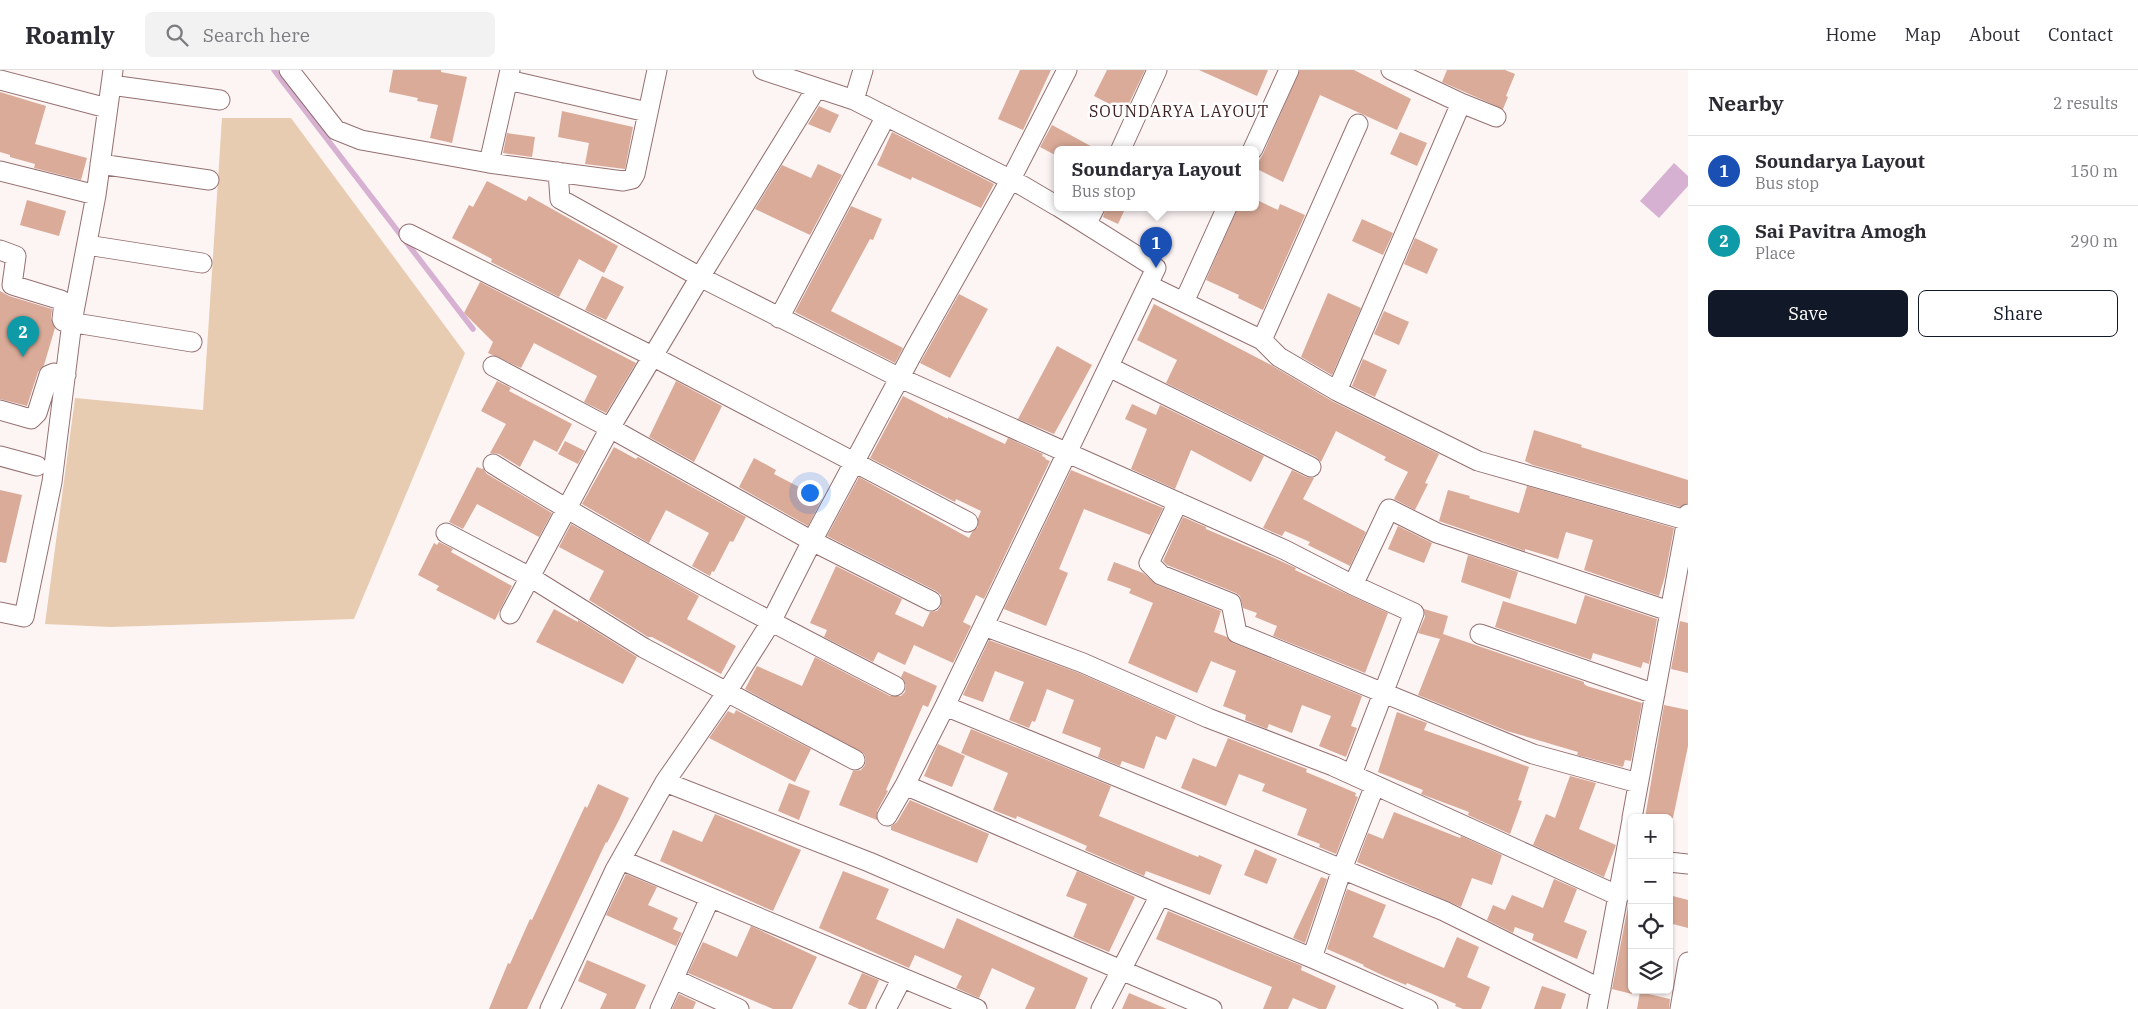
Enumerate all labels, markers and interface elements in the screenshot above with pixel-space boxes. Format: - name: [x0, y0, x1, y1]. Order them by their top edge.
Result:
- search box: [145, 12, 495, 57]
- text: Roamly: [25, 19, 115, 51]
- icon: search: [163, 21, 191, 49]
- text: Search here: [203, 23, 310, 47]
- text: Home: [1825, 23, 1877, 46]
- text: Map: [1905, 23, 1941, 46]
- text: About: [1969, 23, 2020, 46]
- text: Contact: [2048, 23, 2113, 46]
- text: Nearby: [1708, 89, 1784, 117]
- text: 2 results: [2053, 93, 2118, 113]
- district label: SOUNDARYA LAYOUT: [1089, 101, 1269, 121]
- popup: [1054, 146, 1259, 211]
- text: Soundarya Layout: [1755, 149, 1925, 173]
- text: Soundarya Layout: [1072, 157, 1241, 181]
- text: 1: [1719, 161, 1729, 181]
- text: 150 m: [2070, 161, 2118, 181]
- text: Bus stop: [1755, 173, 1819, 193]
- text: Bus stop: [1072, 181, 1136, 201]
- text: Sai Pavitra Amogh: [1755, 219, 1927, 243]
- pin: 1: [1140, 227, 1172, 268]
- text: 2: [1719, 231, 1729, 251]
- text: 290 m: [2070, 231, 2118, 251]
- text: Place: [1755, 243, 1795, 263]
- button: Save: [1708, 290, 1908, 337]
- button: Share: [1918, 290, 2118, 337]
- pin: 2: [7, 316, 39, 357]
- your location: [797, 480, 823, 506]
- map controls: [1628, 814, 1673, 994]
- button: +: [1628, 814, 1673, 859]
- button: −: [1628, 859, 1673, 904]
- button: locate: [1628, 904, 1673, 949]
- button: layers: [1628, 949, 1673, 994]

